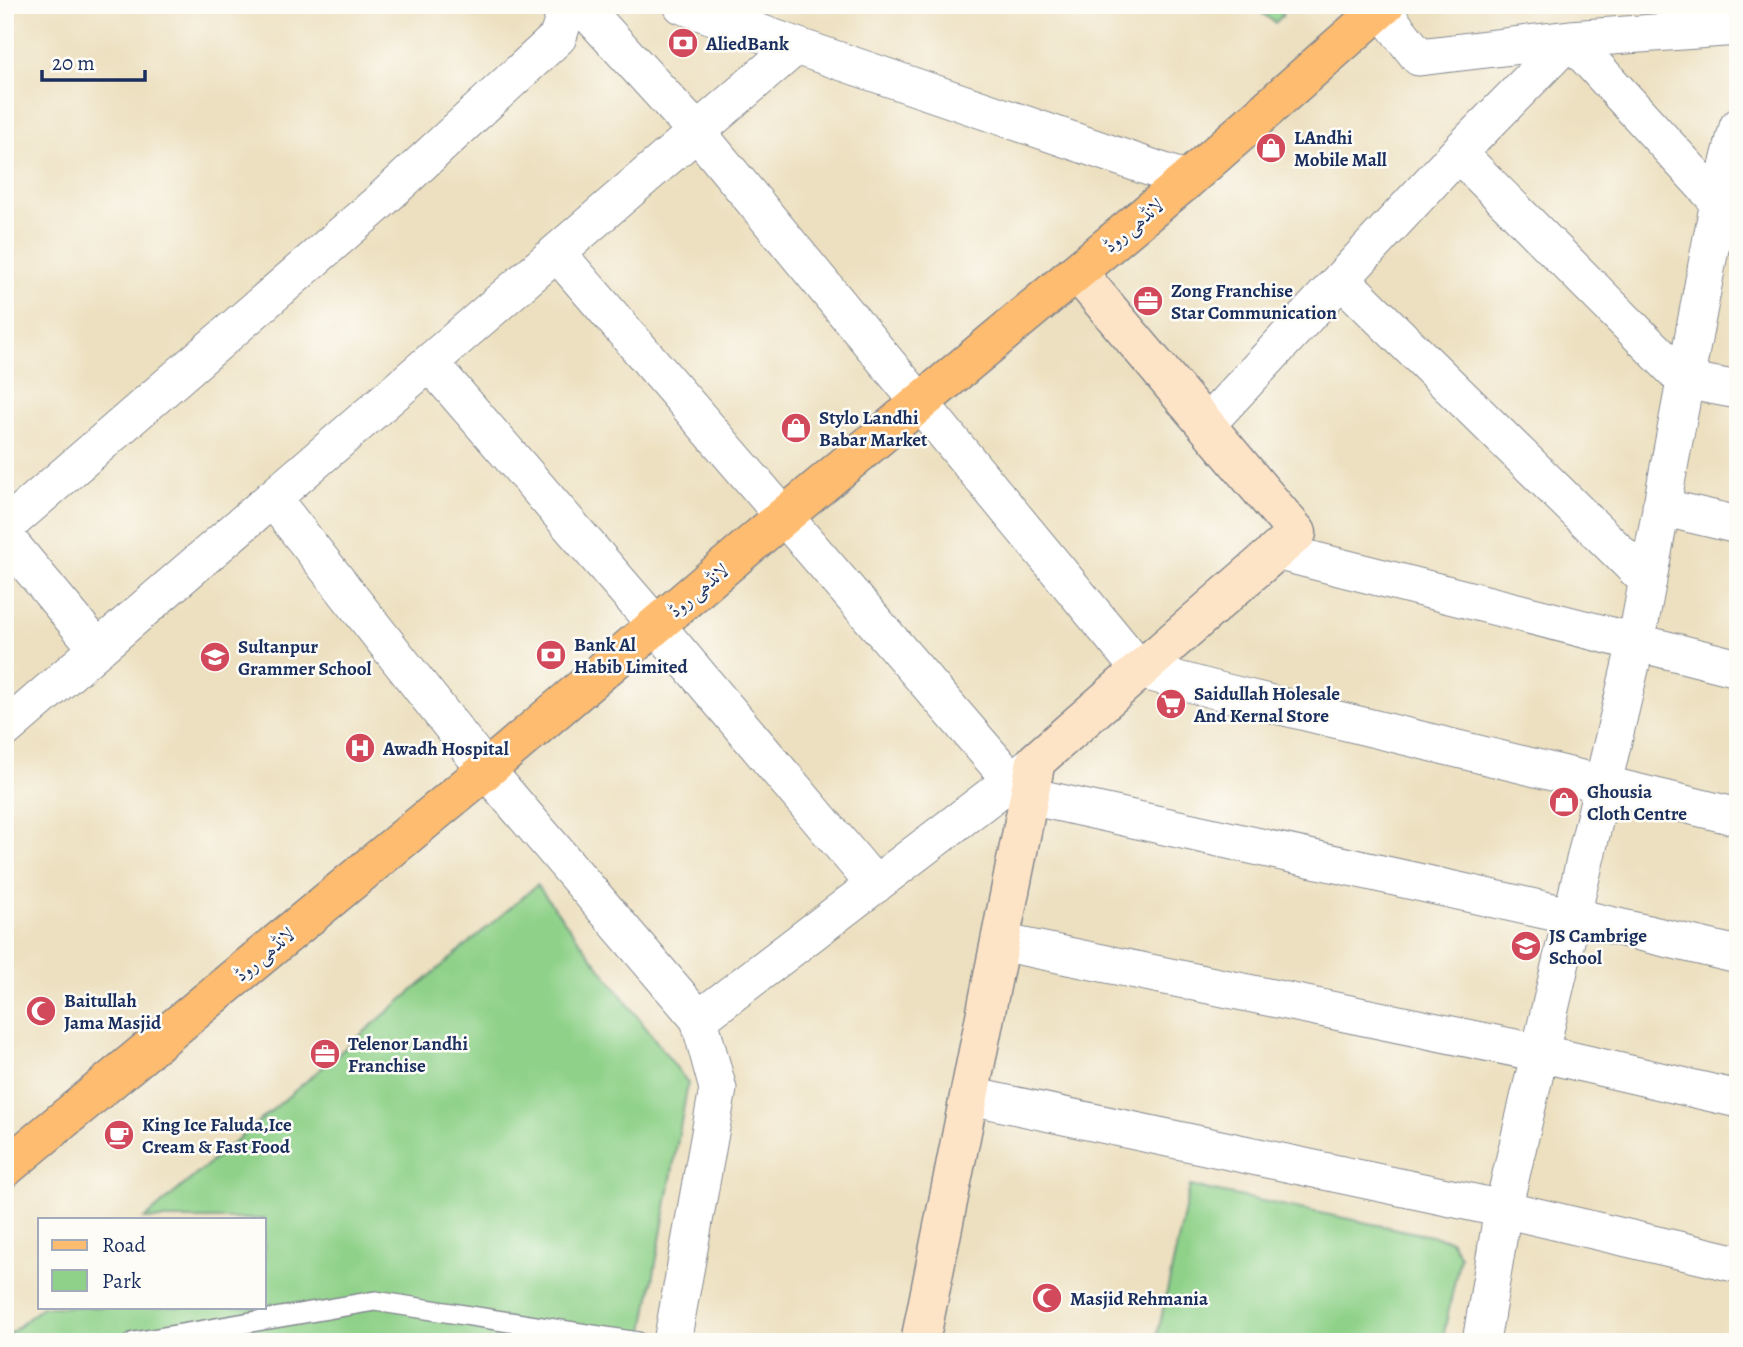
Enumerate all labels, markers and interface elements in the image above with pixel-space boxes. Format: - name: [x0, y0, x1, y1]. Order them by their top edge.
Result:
- bank icon: AliedBank: [666, 26, 700, 60]
- place label: AliedBank: [705, 31, 789, 57]
- scale bar: [42, 38, 145, 82]
- text: 20 m: [52, 49, 95, 77]
- place label: LAndhi Mobile Mall: [1294, 125, 1387, 173]
- shop icon: LAndhi Mobile Mall: [1254, 131, 1288, 165]
- street label: لانڈھی روڈ: [1098, 193, 1169, 259]
- place label: Zong Franchise Star Communication: [1171, 278, 1337, 326]
- office icon: Zong Franchise Star Communication: [1131, 284, 1165, 318]
- place label: Stylo Landhi Babar Market: [819, 405, 928, 453]
- shop icon: Stylo Landhi Babar Market: [779, 411, 813, 445]
- street label: لانڈھی روڈ: [663, 558, 734, 624]
- place label: Bank Al Habib Limited: [574, 632, 689, 680]
- place label: Sultanpur Grammer School: [238, 634, 372, 682]
- bank icon: Bank Al Habib Limited: [534, 638, 568, 672]
- school or university icon: Sultanpur Grammer School: [198, 640, 232, 674]
- place label: Saidullah Holesale And Kernal Store: [1193, 681, 1340, 729]
- supermarket icon: Saidullah Holesale And Kernal Store: [1154, 687, 1188, 721]
- hospital icon: Awadh Hospital: [343, 731, 377, 765]
- place label: Awadh Hospital: [382, 736, 509, 762]
- place label: Ghousia Cloth Centre: [1587, 779, 1687, 827]
- shop icon: Ghousia Cloth Centre: [1547, 785, 1581, 819]
- street label: لانڈھی روڈ: [229, 922, 300, 988]
- place label: JS Cambrige School: [1549, 923, 1647, 971]
- school or university icon: JS Cambrige School: [1509, 929, 1543, 963]
- place label: Baitullah Jama Masjid: [64, 988, 162, 1036]
- mosque icon: Baitullah Jama Masjid: [24, 994, 58, 1028]
- place label: Telenor Landhi Franchise: [348, 1031, 468, 1079]
- office icon: Telenor Landhi Franchise: [308, 1037, 342, 1071]
- place label: King Ice Faluda,Ice Cream & Fast Food: [142, 1112, 292, 1160]
- cafe icon: King Ice Faluda,Ice Cream & Fast Food: [102, 1118, 136, 1152]
- legend: [38, 1218, 266, 1308]
- text: Road: [102, 1231, 146, 1259]
- text: Park: [102, 1267, 142, 1295]
- mosque icon: Masjid Rehmania: [1030, 1281, 1064, 1315]
- place label: Masjid Rehmania: [1070, 1286, 1209, 1312]

